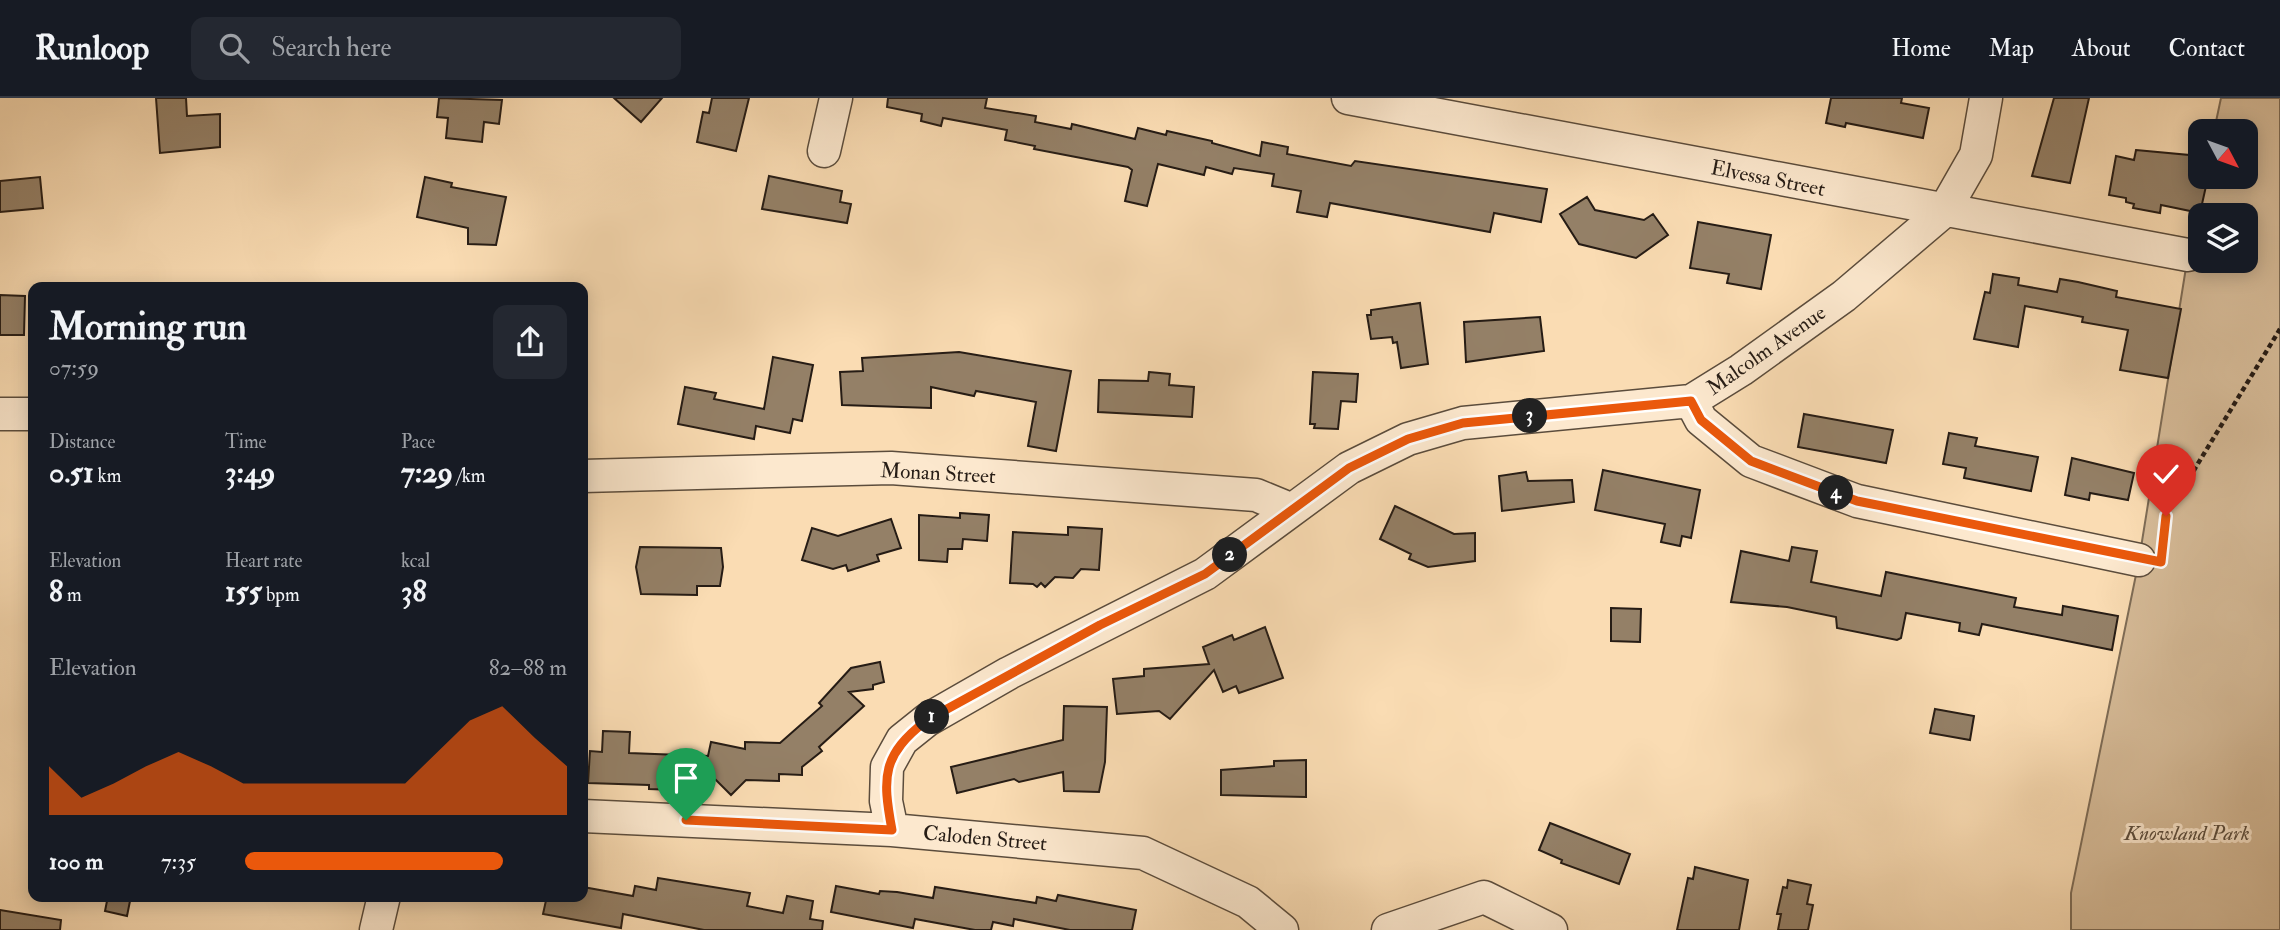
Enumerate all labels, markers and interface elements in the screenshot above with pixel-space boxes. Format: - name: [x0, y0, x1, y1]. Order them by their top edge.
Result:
- search box: [191, 17, 681, 80]
- text: Runloop: [35, 28, 149, 69]
- icon: search: [215, 29, 253, 67]
- text: Search here: [271, 32, 391, 64]
- text: Home: [1891, 33, 1951, 64]
- text: Map: [1989, 33, 2034, 64]
- text: About: [2072, 33, 2131, 64]
- text: Contact: [2169, 33, 2245, 64]
- north arrow: [2188, 119, 2258, 189]
- map controls: [2188, 119, 2258, 273]
- street label: Elvessa Street: [1708, 154, 1828, 203]
- button: layers: [2188, 203, 2258, 273]
- street label: Malcolm Avenue: [1701, 299, 1831, 401]
- text: Morning run: [49, 303, 247, 351]
- button: share: [493, 305, 567, 379]
- text: 07:59: [49, 353, 99, 382]
- pin: 3: [1512, 398, 1548, 434]
- text: 3: [1526, 403, 1533, 427]
- text: Distance: [49, 430, 115, 454]
- text: Time: [225, 430, 267, 454]
- text: Pace: [401, 430, 435, 454]
- pin: [2136, 444, 2196, 516]
- text: 0.51: [49, 454, 94, 491]
- text: 3:49: [225, 454, 275, 491]
- text: 7:29: [401, 454, 453, 491]
- icon: check: [2147, 455, 2185, 493]
- street label: Monan Street: [880, 457, 996, 490]
- text: km: [94, 464, 121, 488]
- text: /km: [453, 464, 486, 488]
- pin: 4: [1818, 476, 1854, 510]
- text: 4: [1830, 480, 1841, 504]
- pin: 2: [1212, 538, 1248, 573]
- text: 2: [1225, 542, 1234, 566]
- text: Elevation: [49, 549, 121, 573]
- text: Heart rate: [225, 549, 302, 573]
- text: kcal: [401, 549, 430, 573]
- text: 8: [49, 573, 63, 610]
- text: 155: [225, 573, 262, 610]
- text: 38: [401, 573, 427, 610]
- text: m: [63, 583, 82, 607]
- text: bpm: [262, 583, 300, 607]
- text: Elevation: [49, 653, 137, 682]
- text: 82–88 m: [489, 653, 567, 682]
- pin: 1: [914, 700, 950, 734]
- text: 1: [928, 704, 935, 728]
- pin: [656, 748, 716, 820]
- icon: arrive: [667, 759, 705, 797]
- street label: Caloden Street: [922, 820, 1048, 857]
- park label: Knowland Park: [2123, 820, 2250, 847]
- text: 100 m: [49, 847, 103, 876]
- text: 7:35: [161, 847, 196, 876]

